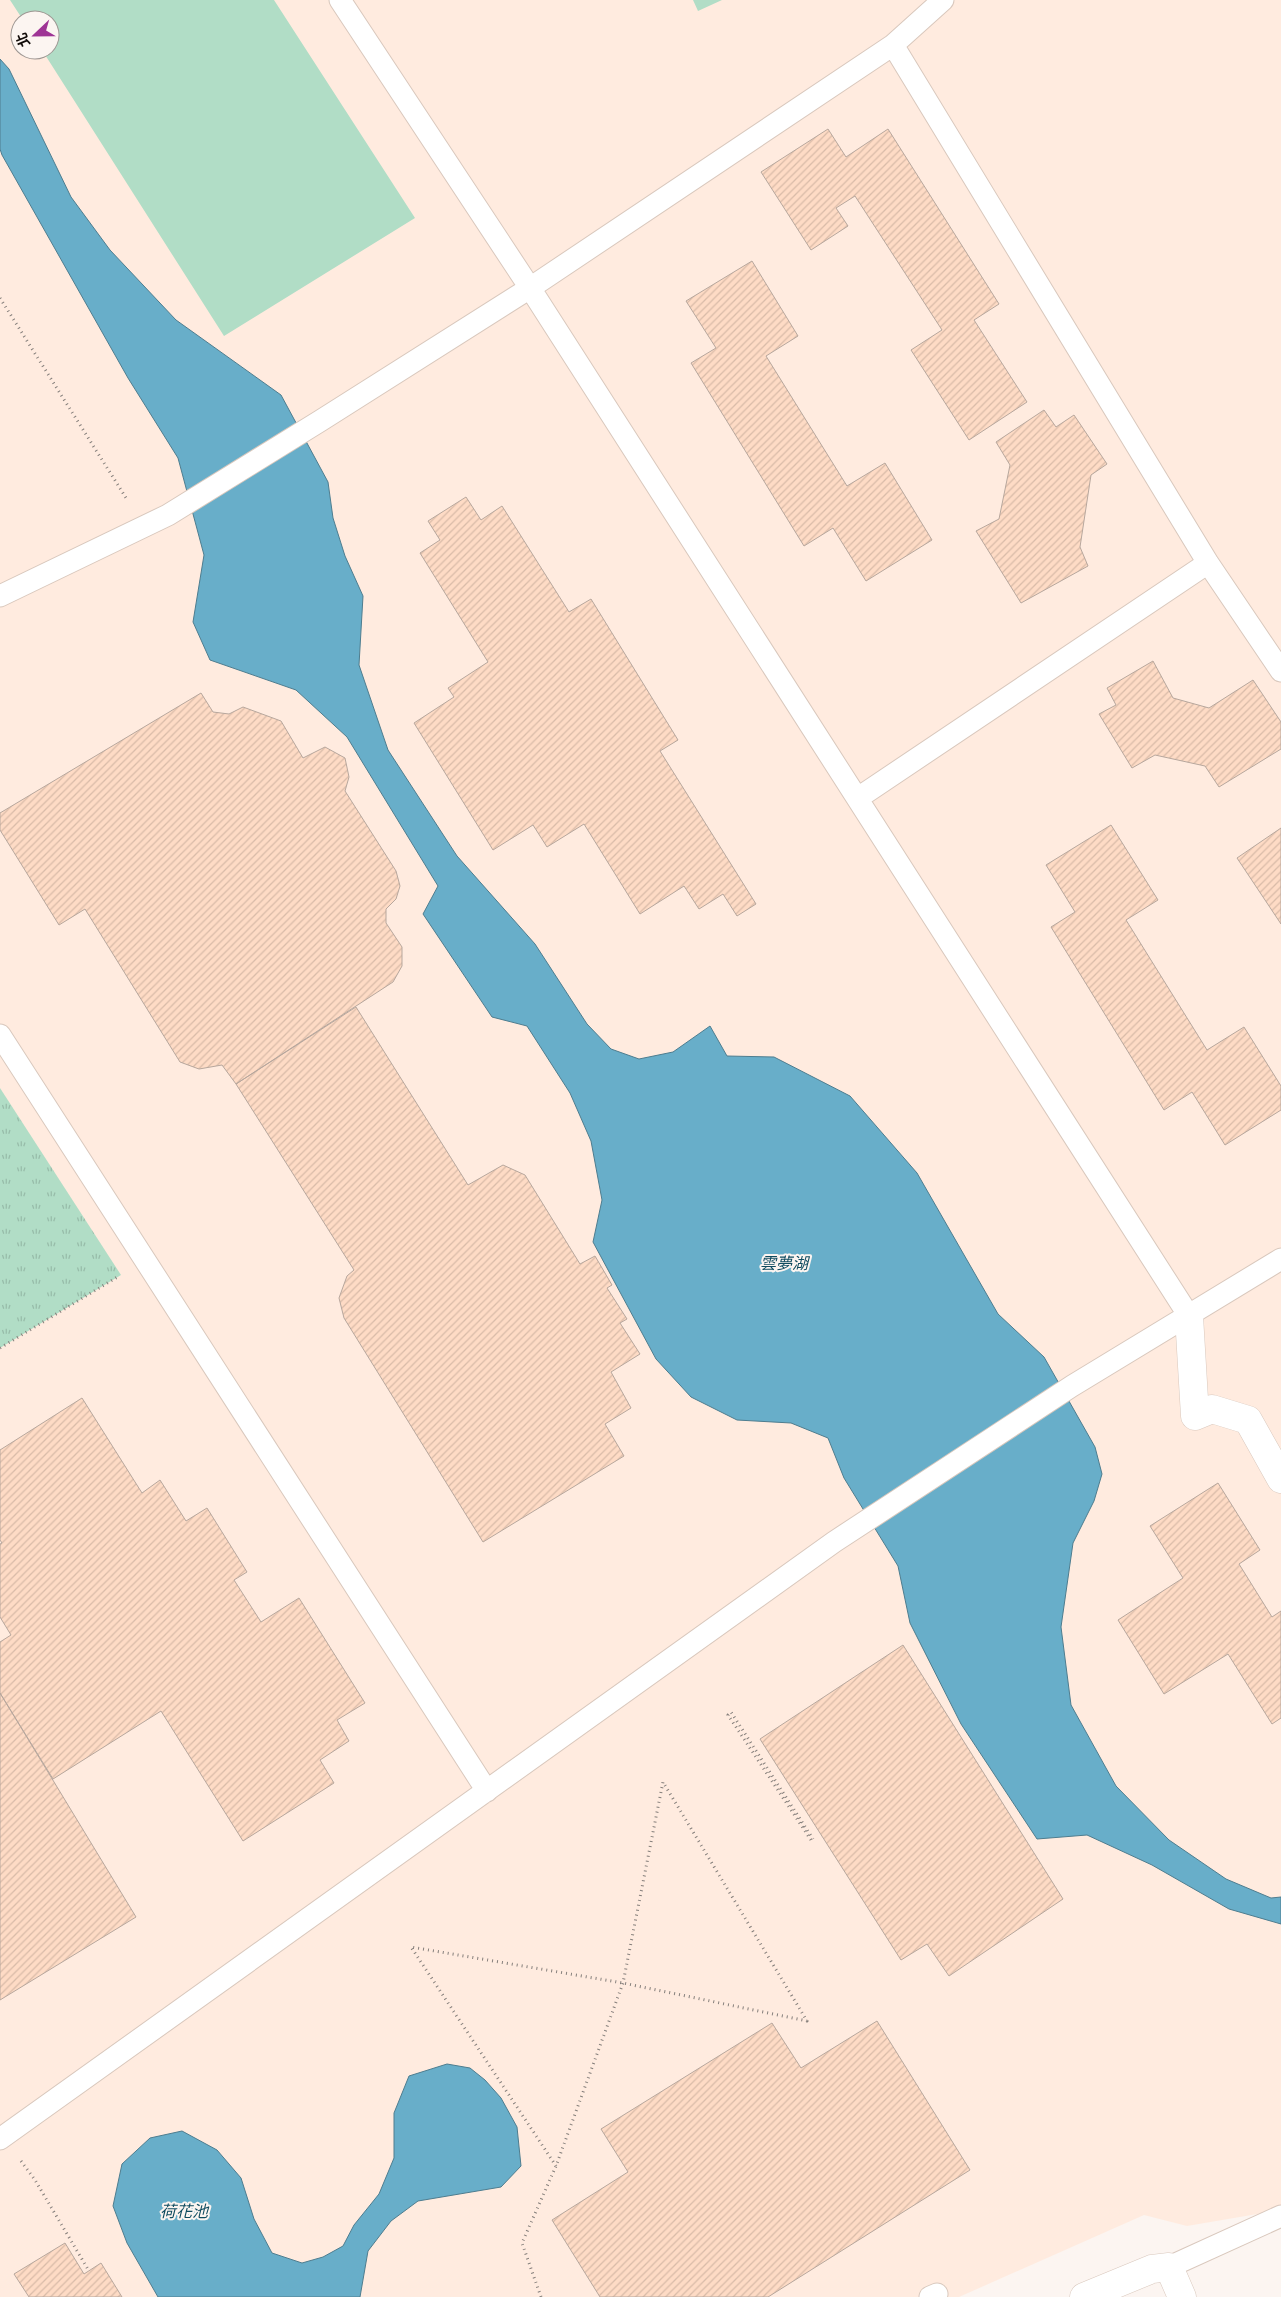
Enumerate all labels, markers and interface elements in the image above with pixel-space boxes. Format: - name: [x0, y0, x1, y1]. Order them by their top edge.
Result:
- north arrow: [10, 10, 60, 60]
- text: 北: [12, 30, 34, 50]
- water label: 雲夢湖: [760, 1252, 811, 1274]
- water label: 荷花池: [160, 2200, 210, 2222]

